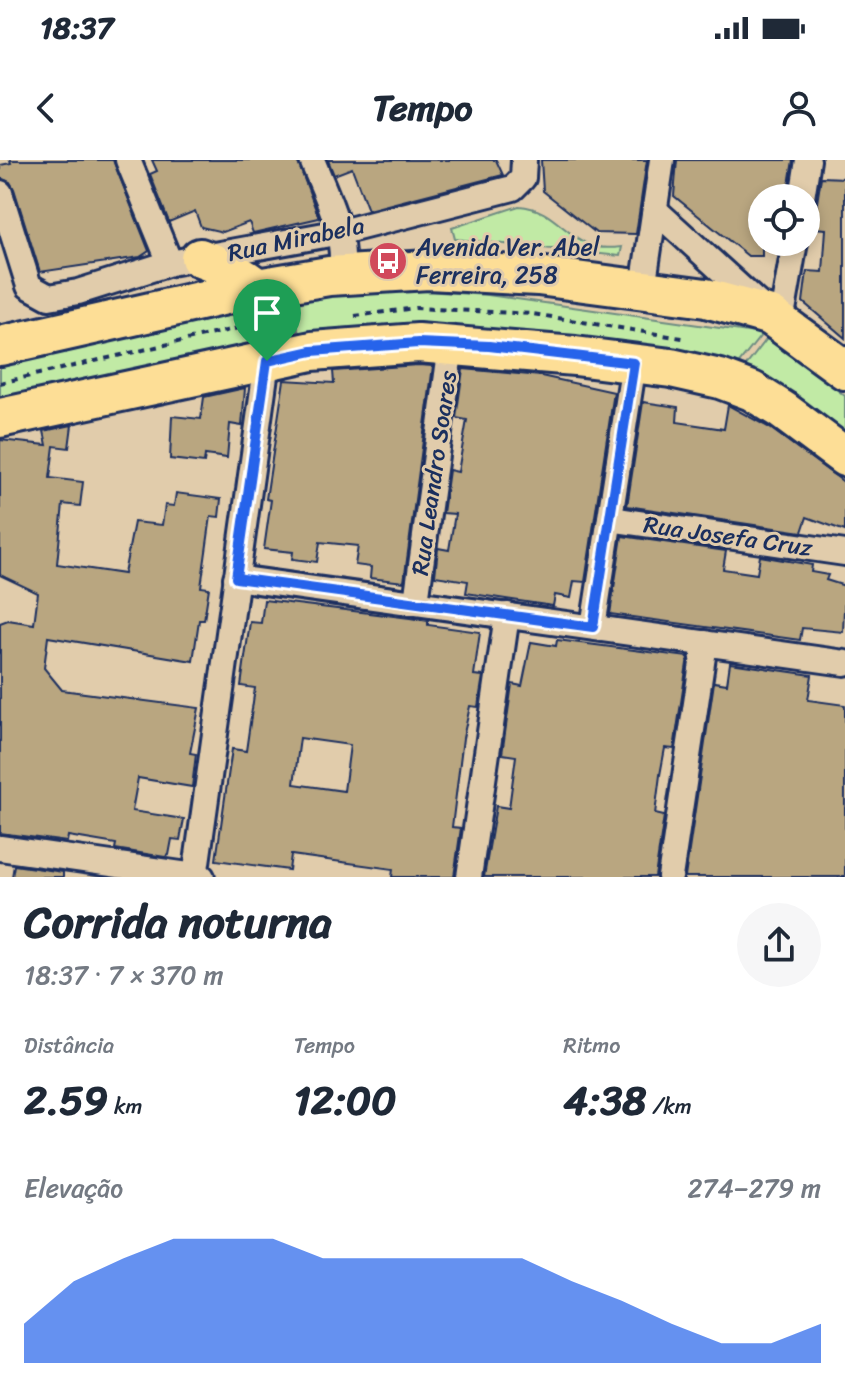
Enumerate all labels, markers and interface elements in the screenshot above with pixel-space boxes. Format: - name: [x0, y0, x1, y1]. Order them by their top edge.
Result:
- text: 18:37: [40, 1, 114, 55]
- text: Tempo: [372, 76, 473, 140]
- icon: back: [24, 86, 68, 130]
- icon: person: [777, 86, 821, 130]
- map controls: [748, 184, 820, 256]
- button: locate: [748, 184, 820, 256]
- street label: Rua Mirabela: [224, 204, 368, 274]
- place label: Avenida Ver. Abel Ferreira, 258: [415, 226, 601, 296]
- bus stop icon: Avenida Ver. Abel Ferreira, 258: [367, 240, 409, 282]
- pin: [233, 279, 301, 361]
- icon: arrive: [245, 291, 289, 335]
- street label: Rua Leandro Soares: [399, 368, 469, 578]
- street label: Rua Josefa Cruz: [641, 503, 816, 569]
- text: Corrida noturna: [24, 883, 331, 961]
- button: share: [737, 903, 821, 987]
- text: 18:37 · 7 × 370 m: [24, 952, 223, 998]
- text: Distância: [24, 1026, 114, 1065]
- text: Tempo: [294, 1026, 355, 1065]
- text: Ritmo: [563, 1026, 620, 1065]
- text: 2.59: [24, 1065, 108, 1136]
- text: 12:00: [294, 1065, 397, 1136]
- text: 4:38: [563, 1065, 647, 1136]
- text: km: [108, 1087, 142, 1126]
- text: /km: [647, 1087, 692, 1126]
- text: Elevação: [24, 1165, 123, 1211]
- text: 274–279 m: [688, 1165, 821, 1211]

